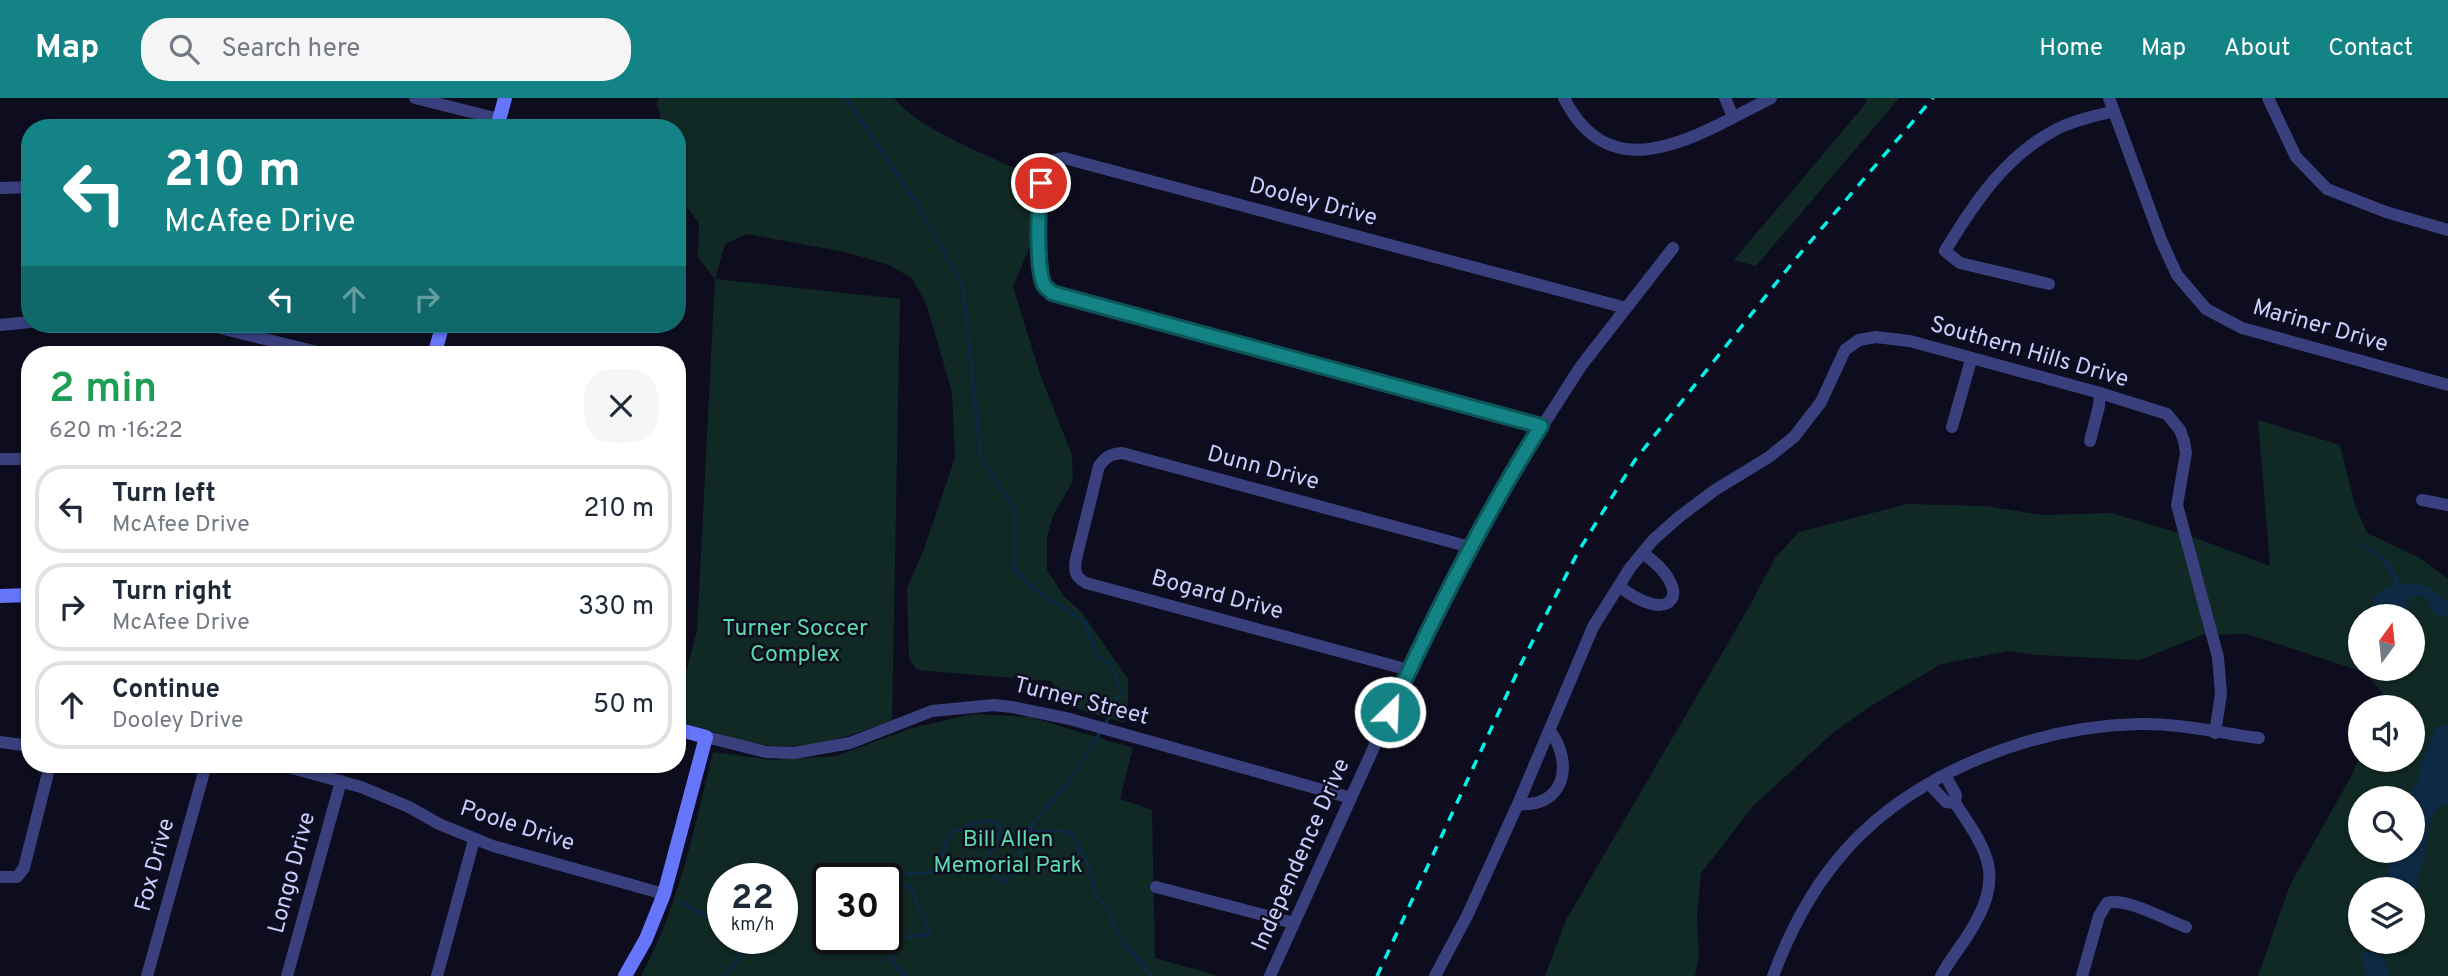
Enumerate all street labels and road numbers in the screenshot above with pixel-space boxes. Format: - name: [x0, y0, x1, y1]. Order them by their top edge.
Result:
- street label: Dooley Drive: [1246, 172, 1380, 234]
- street label: Mariner Drive: [2249, 294, 2391, 360]
- street label: Southern Hills Drive: [1926, 311, 2132, 395]
- street label: Dunn Drive: [1204, 440, 1322, 498]
- street label: Bogard Drive: [1148, 564, 1286, 628]
- street label: Turner Street: [1011, 671, 1151, 733]
- street label: Independence Drive: [1247, 754, 1357, 956]
- street label: Poole Drive: [456, 795, 578, 859]
- street label: Longo Drive: [263, 809, 323, 937]
- street label: Fox Drive: [130, 815, 182, 915]

